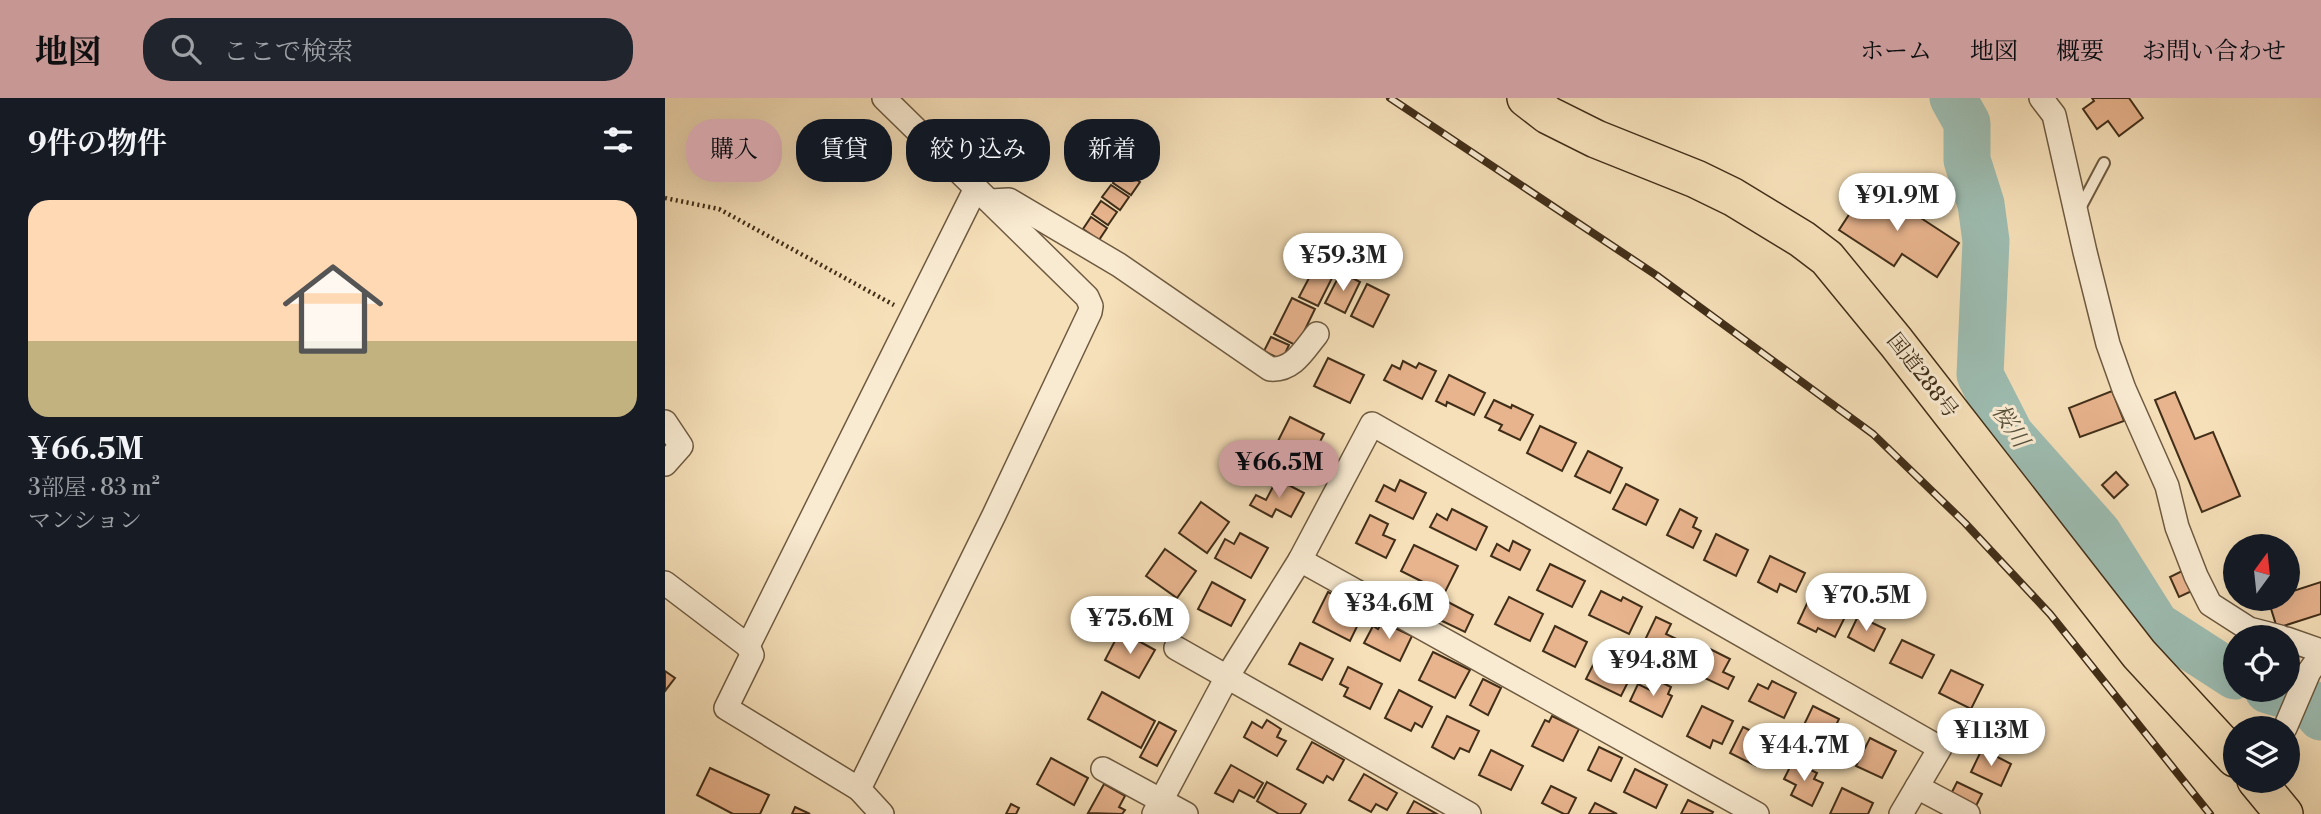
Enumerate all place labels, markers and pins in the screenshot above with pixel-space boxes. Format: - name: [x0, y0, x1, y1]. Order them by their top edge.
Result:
- pin: ¥91.9M: [1840, 174, 1954, 233]
- pin: ¥59.3M: [1286, 234, 1400, 293]
- pin: ¥66.5M: [1222, 440, 1336, 500]
- pin: ¥70.5M: [1809, 574, 1923, 633]
- pin: ¥34.6M: [1332, 582, 1446, 641]
- pin: ¥75.6M: [1073, 596, 1187, 656]
- pin: ¥94.8M: [1596, 638, 1710, 698]
- pin: ¥113M: [1942, 708, 2040, 768]
- pin: ¥44.7M: [1747, 724, 1861, 783]

